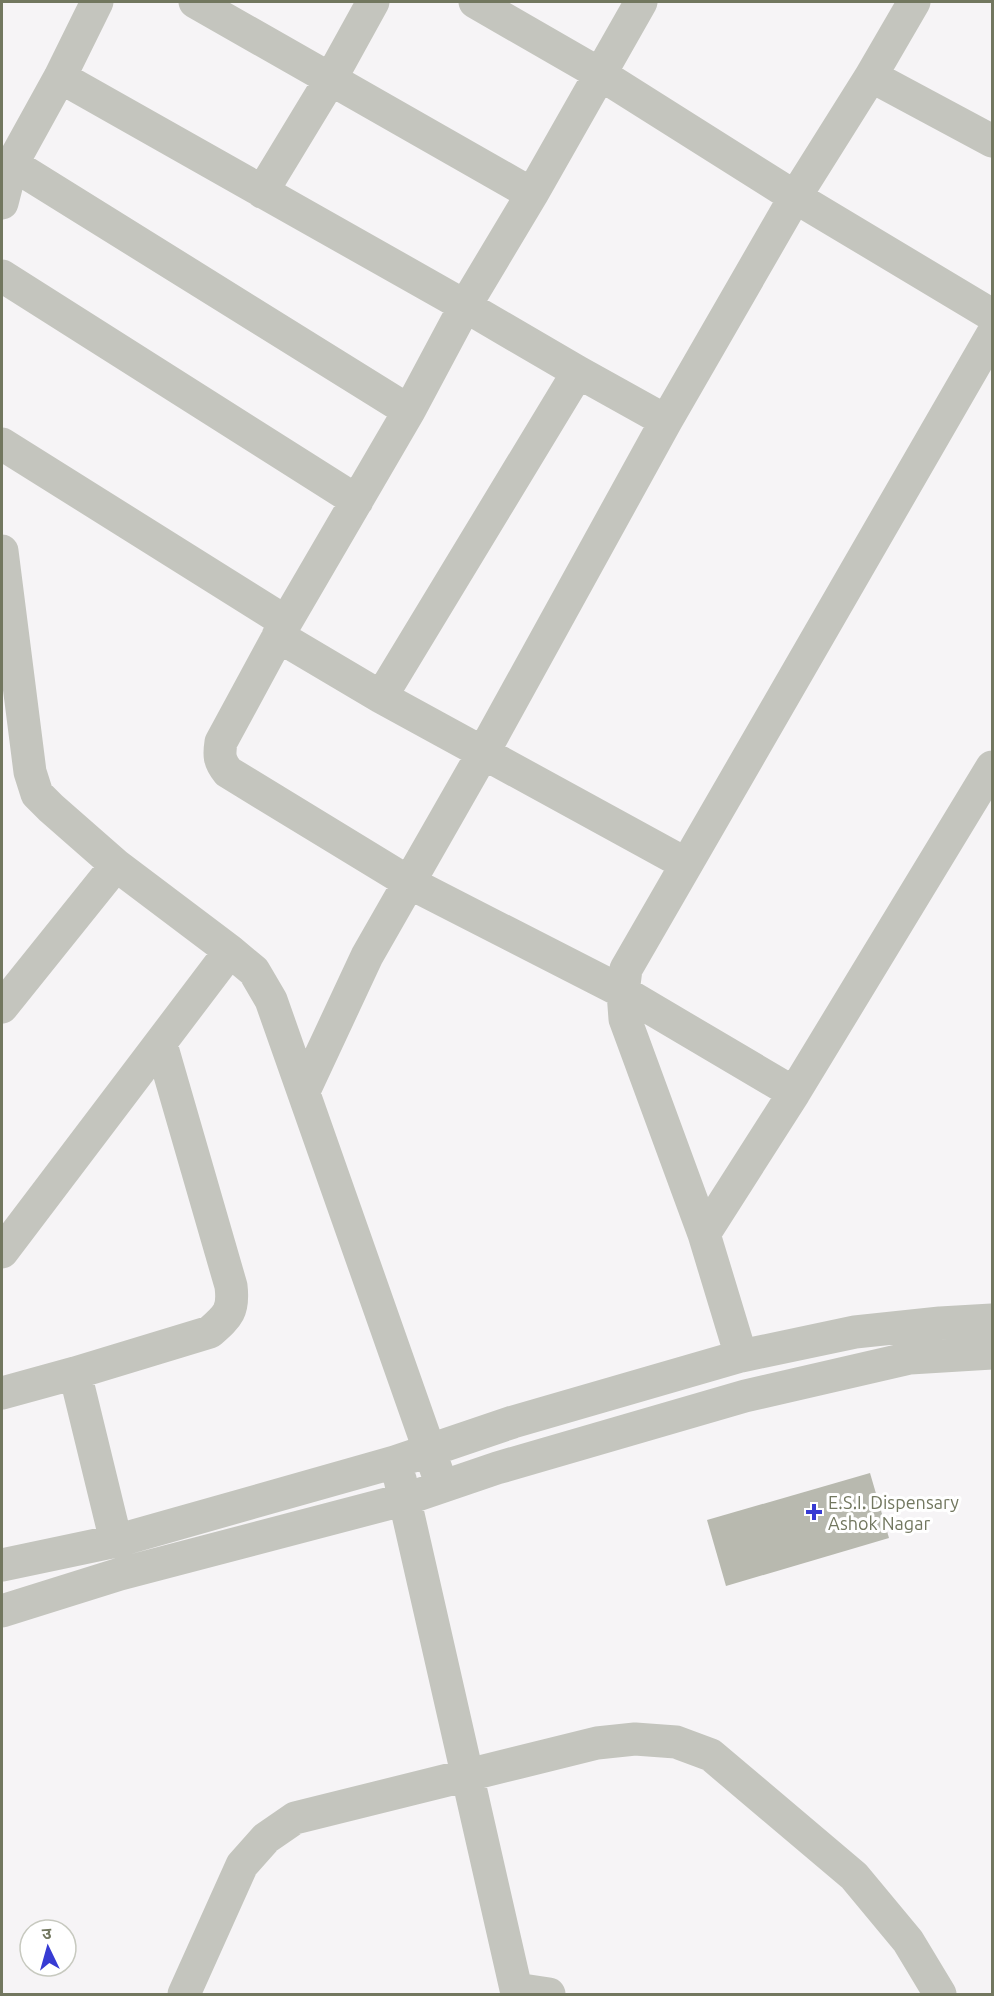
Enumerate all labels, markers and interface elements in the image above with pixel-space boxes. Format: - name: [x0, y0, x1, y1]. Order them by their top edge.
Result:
- place label: E.S.I. Dispensary Ashok Nagar: [828, 1492, 959, 1533]
- marker: E.S.I. Dispensary Ashok Nagar: [805, 1503, 823, 1521]
- north arrow: [18, 1918, 78, 1978]
- text: उ: [41, 1924, 53, 1942]

